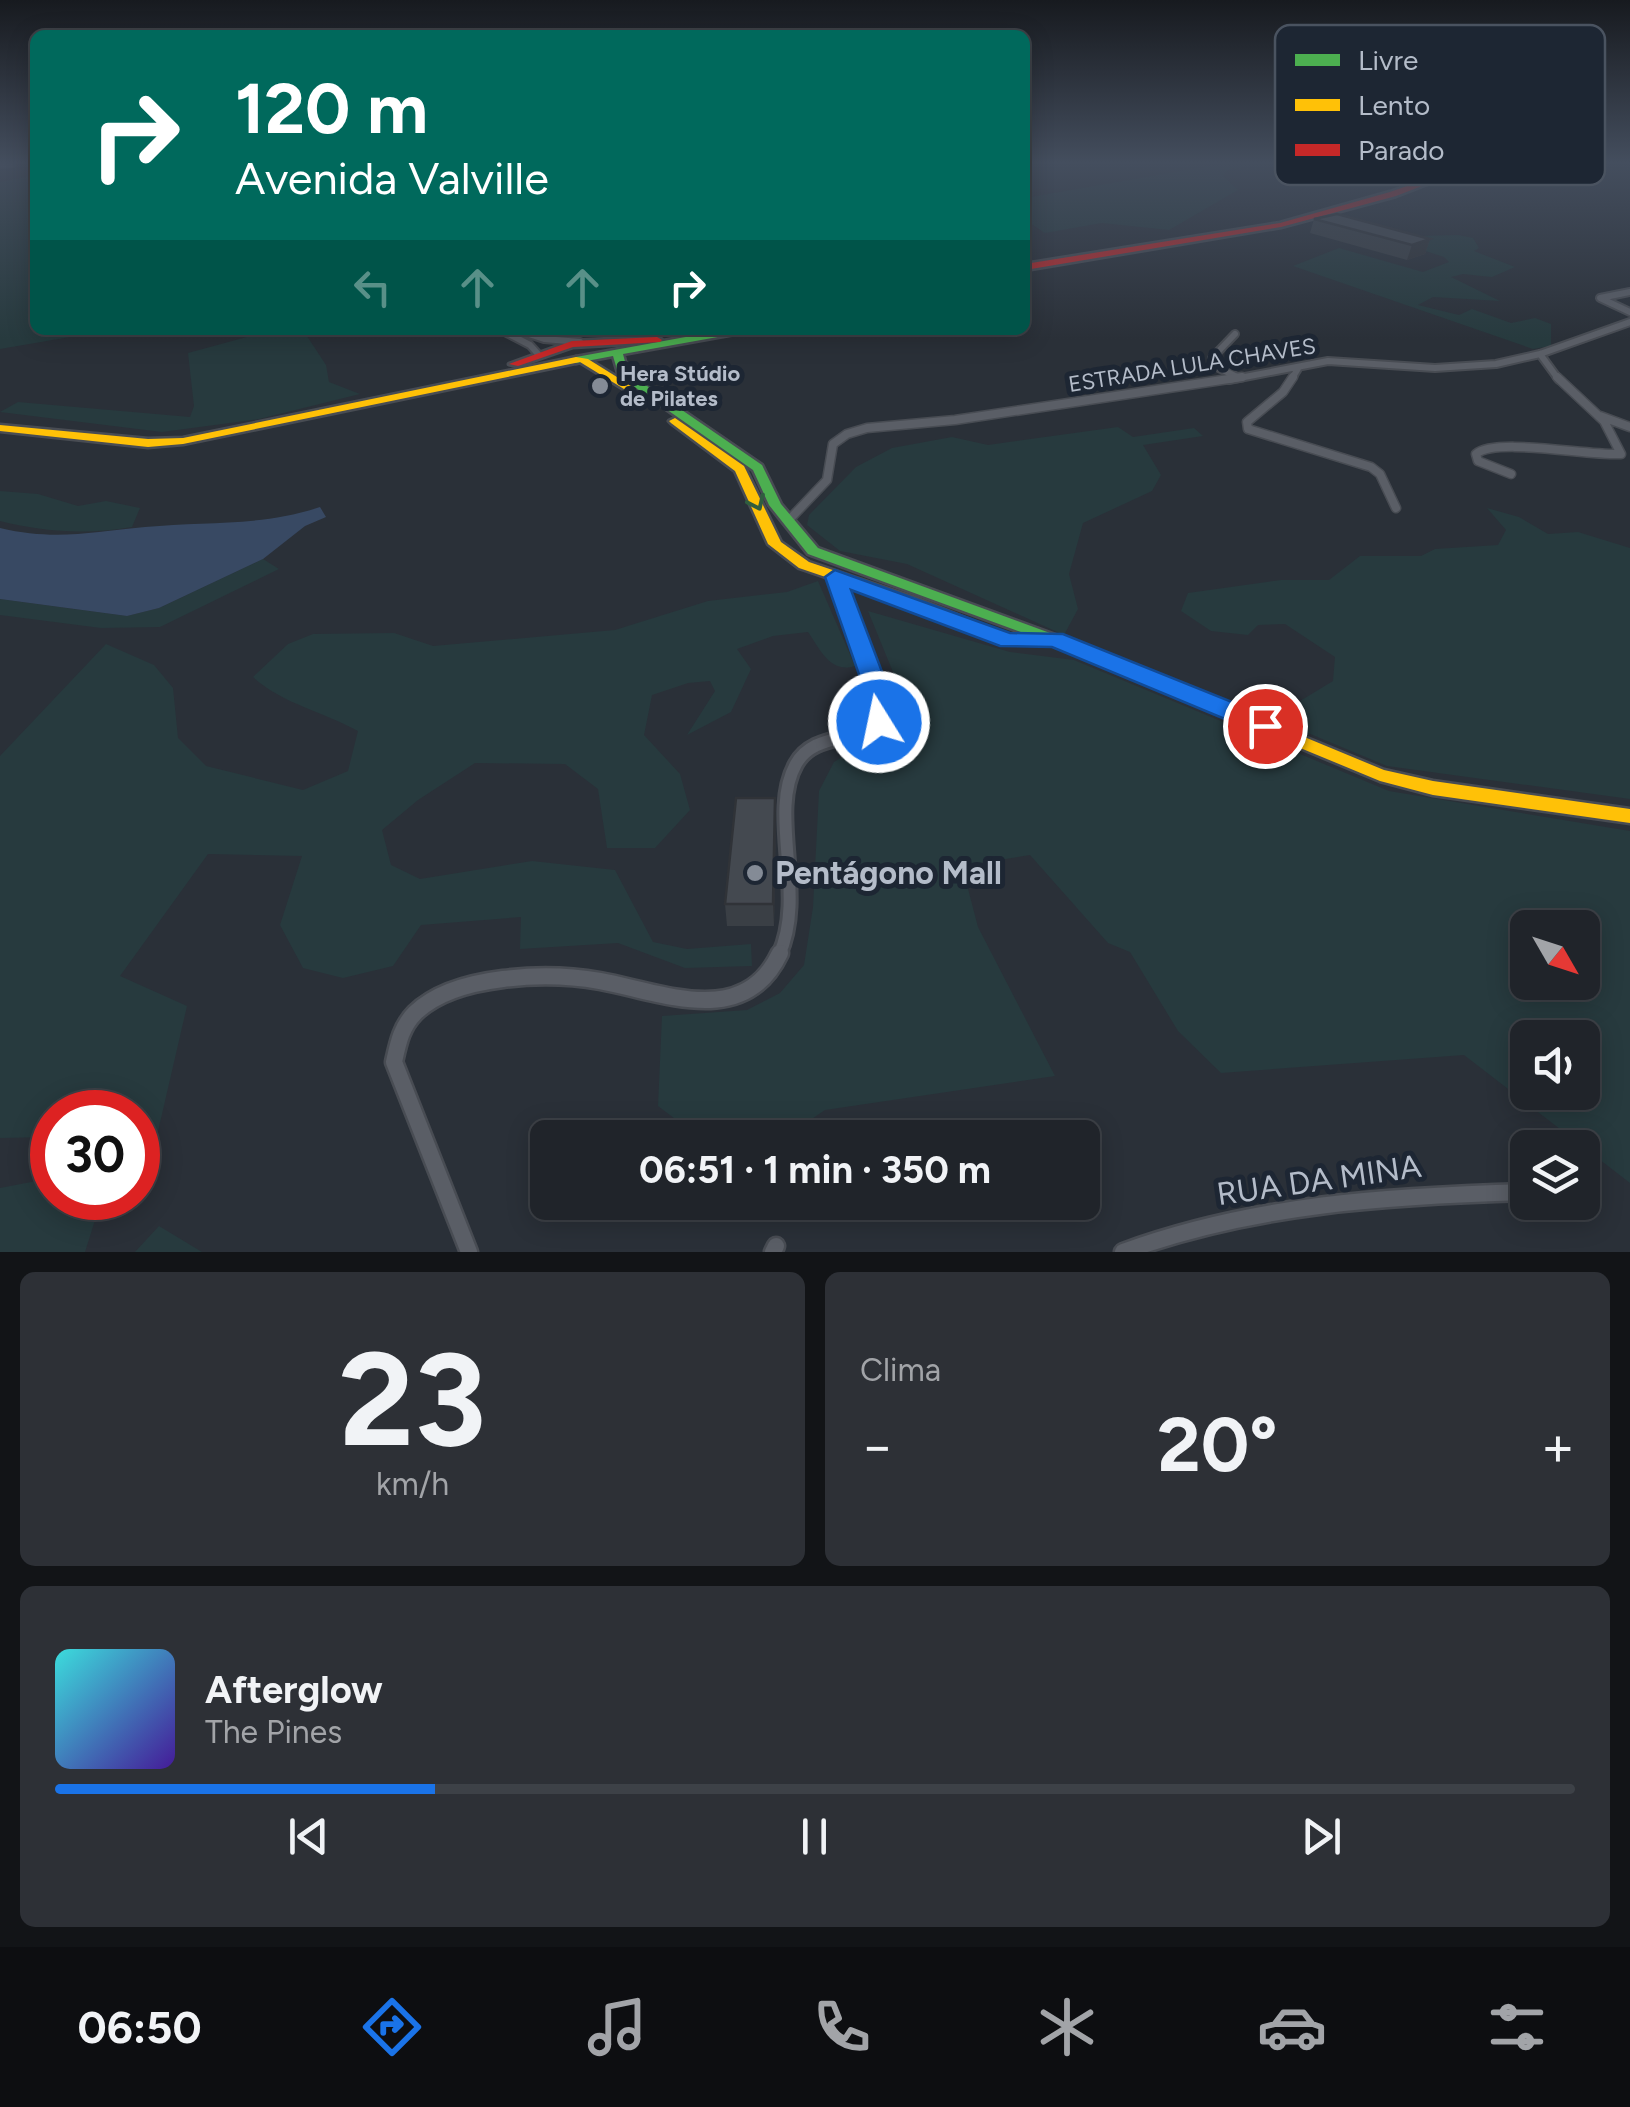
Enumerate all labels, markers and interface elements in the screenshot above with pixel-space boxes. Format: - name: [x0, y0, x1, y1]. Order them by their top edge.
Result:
- legend: [1275, 25, 1605, 185]
- text: Livre: [1358, 43, 1418, 77]
- text: 120 m: [235, 66, 428, 151]
- icon: right: [70, 70, 200, 200]
- text: Lento: [1358, 88, 1430, 122]
- text: Parado: [1358, 133, 1445, 167]
- text: Avenida Valville: [235, 151, 549, 205]
- icon: left: [345, 260, 400, 315]
- icon: ahead: [450, 260, 505, 315]
- icon: ahead: [555, 260, 610, 315]
- icon: right: [660, 260, 715, 315]
- street label: ESTRADA LULA CHAVES: [1067, 332, 1317, 398]
- place label: Hera Stúdio de Pilates: [620, 360, 741, 412]
- marker: Hera Stúdio de Pilates: [589, 375, 611, 397]
- one-way arrow: [745, 493, 765, 511]
- position arrow: [827, 670, 931, 774]
- pin: [1223, 684, 1308, 769]
- icon: arrive: [1238, 699, 1293, 754]
- place label: Pentágono Mall: [775, 854, 1002, 892]
- marker: Pentágono Mall: [744, 862, 766, 884]
- north arrow: [1510, 910, 1600, 1000]
- map controls: [1510, 910, 1600, 1220]
- button: sound: [1510, 1020, 1600, 1110]
- speed limit sign: 30: [30, 1090, 160, 1220]
- button: layers: [1510, 1130, 1600, 1220]
- text: 06:51 · 1 min · 350 m: [639, 1147, 991, 1193]
- street label: RUA DA MINA: [1214, 1147, 1424, 1213]
- text: 23: [339, 1322, 486, 1478]
- text: Clima: [860, 1351, 941, 1389]
- text: 20°: [1157, 1400, 1278, 1490]
- text: −: [860, 1413, 894, 1479]
- text: +: [1541, 1413, 1575, 1479]
- text: km/h: [376, 1465, 449, 1503]
- text: Afterglow: [205, 1667, 383, 1713]
- text: The Pines: [205, 1713, 342, 1751]
- icon: previous: [281, 1809, 336, 1864]
- icon: pause: [787, 1809, 842, 1864]
- icon: next: [1294, 1809, 1349, 1864]
- icon: directions: [357, 1992, 427, 2062]
- icon: music: [582, 1992, 652, 2062]
- icon: phone: [807, 1992, 877, 2062]
- icon: climate: [1032, 1992, 1102, 2062]
- icon: car: [1257, 1992, 1327, 2062]
- icon: filters: [1482, 1992, 1552, 2062]
- text: 06:50: [78, 2000, 202, 2054]

